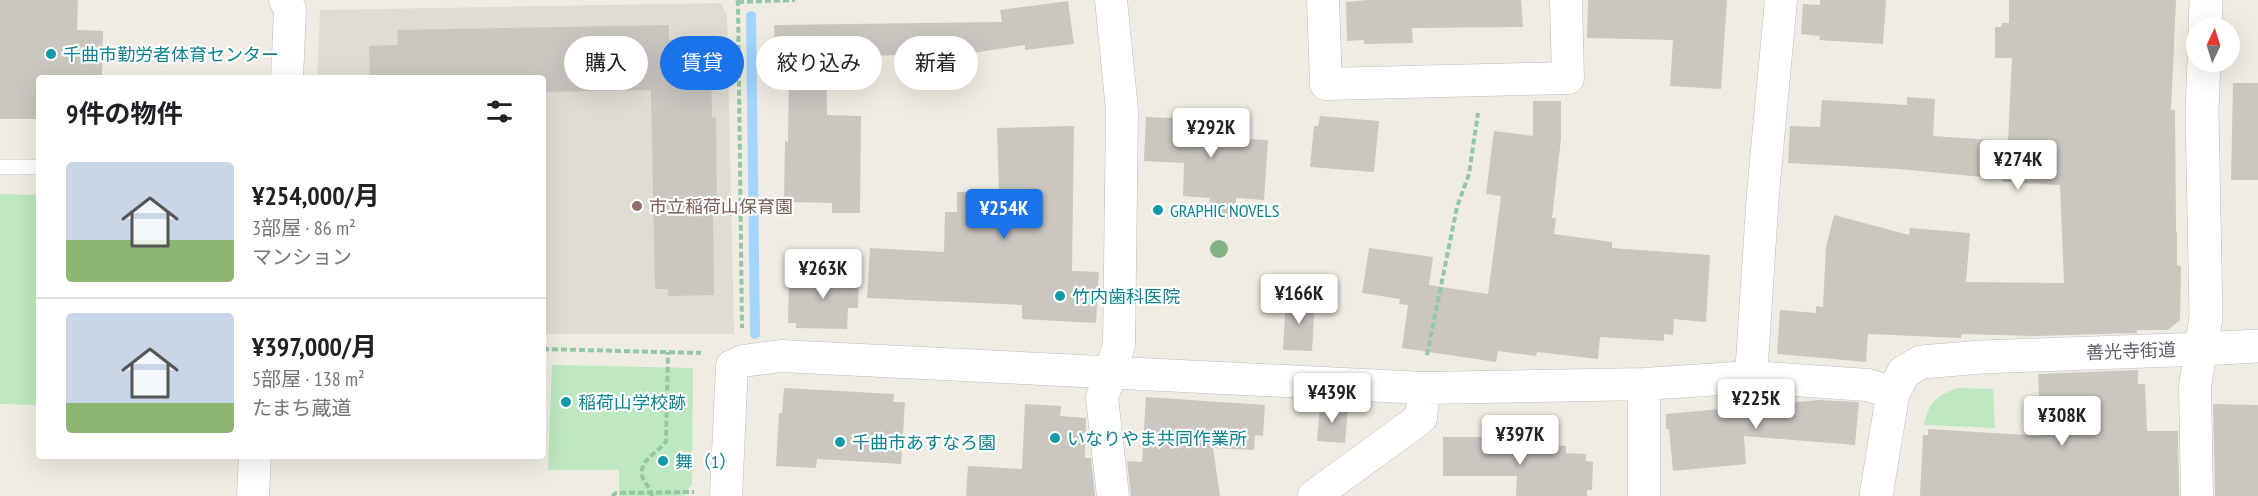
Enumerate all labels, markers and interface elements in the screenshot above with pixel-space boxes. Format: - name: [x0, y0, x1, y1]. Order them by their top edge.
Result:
- north arrow: [2186, 18, 2240, 72]
- map controls: [2186, 18, 2240, 72]
- chip: 購入: [564, 36, 648, 90]
- chip: 賃貸: [660, 36, 744, 90]
- chip: 絞り込み: [756, 36, 882, 90]
- chip: 新着: [894, 36, 978, 90]
- place label: 千曲市勤労者体育センター: [63, 43, 279, 66]
- marker: 千曲市勤労者体育センター: [44, 47, 58, 61]
- icon: filters: [483, 95, 516, 128]
- text: 9件の物件: [66, 97, 182, 130]
- pin: ¥292K: [1169, 108, 1253, 159]
- text: ¥292K: [1187, 114, 1235, 140]
- pin: ¥274K: [1976, 140, 2060, 191]
- text: ¥274K: [1994, 146, 2042, 172]
- text: ¥254,000/月: [252, 179, 380, 212]
- icon: home: [114, 186, 186, 258]
- pin: ¥254K: [962, 189, 1046, 240]
- place label: 市立稲荷山保育園: [649, 195, 793, 218]
- text: ¥254K: [980, 195, 1028, 221]
- marker: 市立稲荷山保育園: [630, 199, 644, 213]
- place label: GRAPHIC NOVELS: [1170, 199, 1280, 222]
- marker: GRAPHIC NOVELS: [1151, 203, 1165, 217]
- text: 3部屋 · 86 m²: [252, 215, 356, 241]
- text: マンション: [252, 244, 352, 270]
- pin: ¥263K: [781, 249, 865, 300]
- text: ¥263K: [799, 255, 847, 281]
- pin: ¥166K: [1257, 274, 1341, 325]
- text: ¥166K: [1275, 280, 1323, 306]
- place label: 竹内歯科医院: [1072, 285, 1180, 308]
- marker: 竹内歯科医院: [1053, 289, 1067, 303]
- text: ¥397,000/月: [252, 330, 377, 363]
- icon: home: [114, 337, 186, 409]
- street label: 善光寺街道: [2086, 338, 2176, 364]
- text: 5部屋 · 138 m²: [252, 366, 365, 392]
- pin: ¥439K: [1290, 373, 1374, 424]
- text: ¥439K: [1308, 379, 1356, 405]
- pin: ¥225K: [1714, 379, 1798, 430]
- text: ¥225K: [1732, 385, 1780, 411]
- place label: 稲荷山学校跡: [578, 391, 686, 414]
- text: たまち蔵道: [252, 395, 351, 421]
- marker: 稲荷山学校跡: [559, 395, 573, 409]
- pin: ¥308K: [2020, 396, 2104, 447]
- text: ¥308K: [2038, 402, 2086, 428]
- pin: ¥397K: [1478, 415, 1562, 466]
- text: ¥397K: [1496, 421, 1544, 447]
- place label: いなりやま共同作業所: [1067, 427, 1247, 450]
- place label: 千曲市あすなろ園: [852, 431, 996, 454]
- marker: いなりやま共同作業所: [1048, 431, 1062, 445]
- marker: 千曲市あすなろ園: [833, 435, 847, 449]
- place label: 舞（1）: [675, 450, 737, 473]
- marker: 舞（1）: [656, 454, 670, 468]

